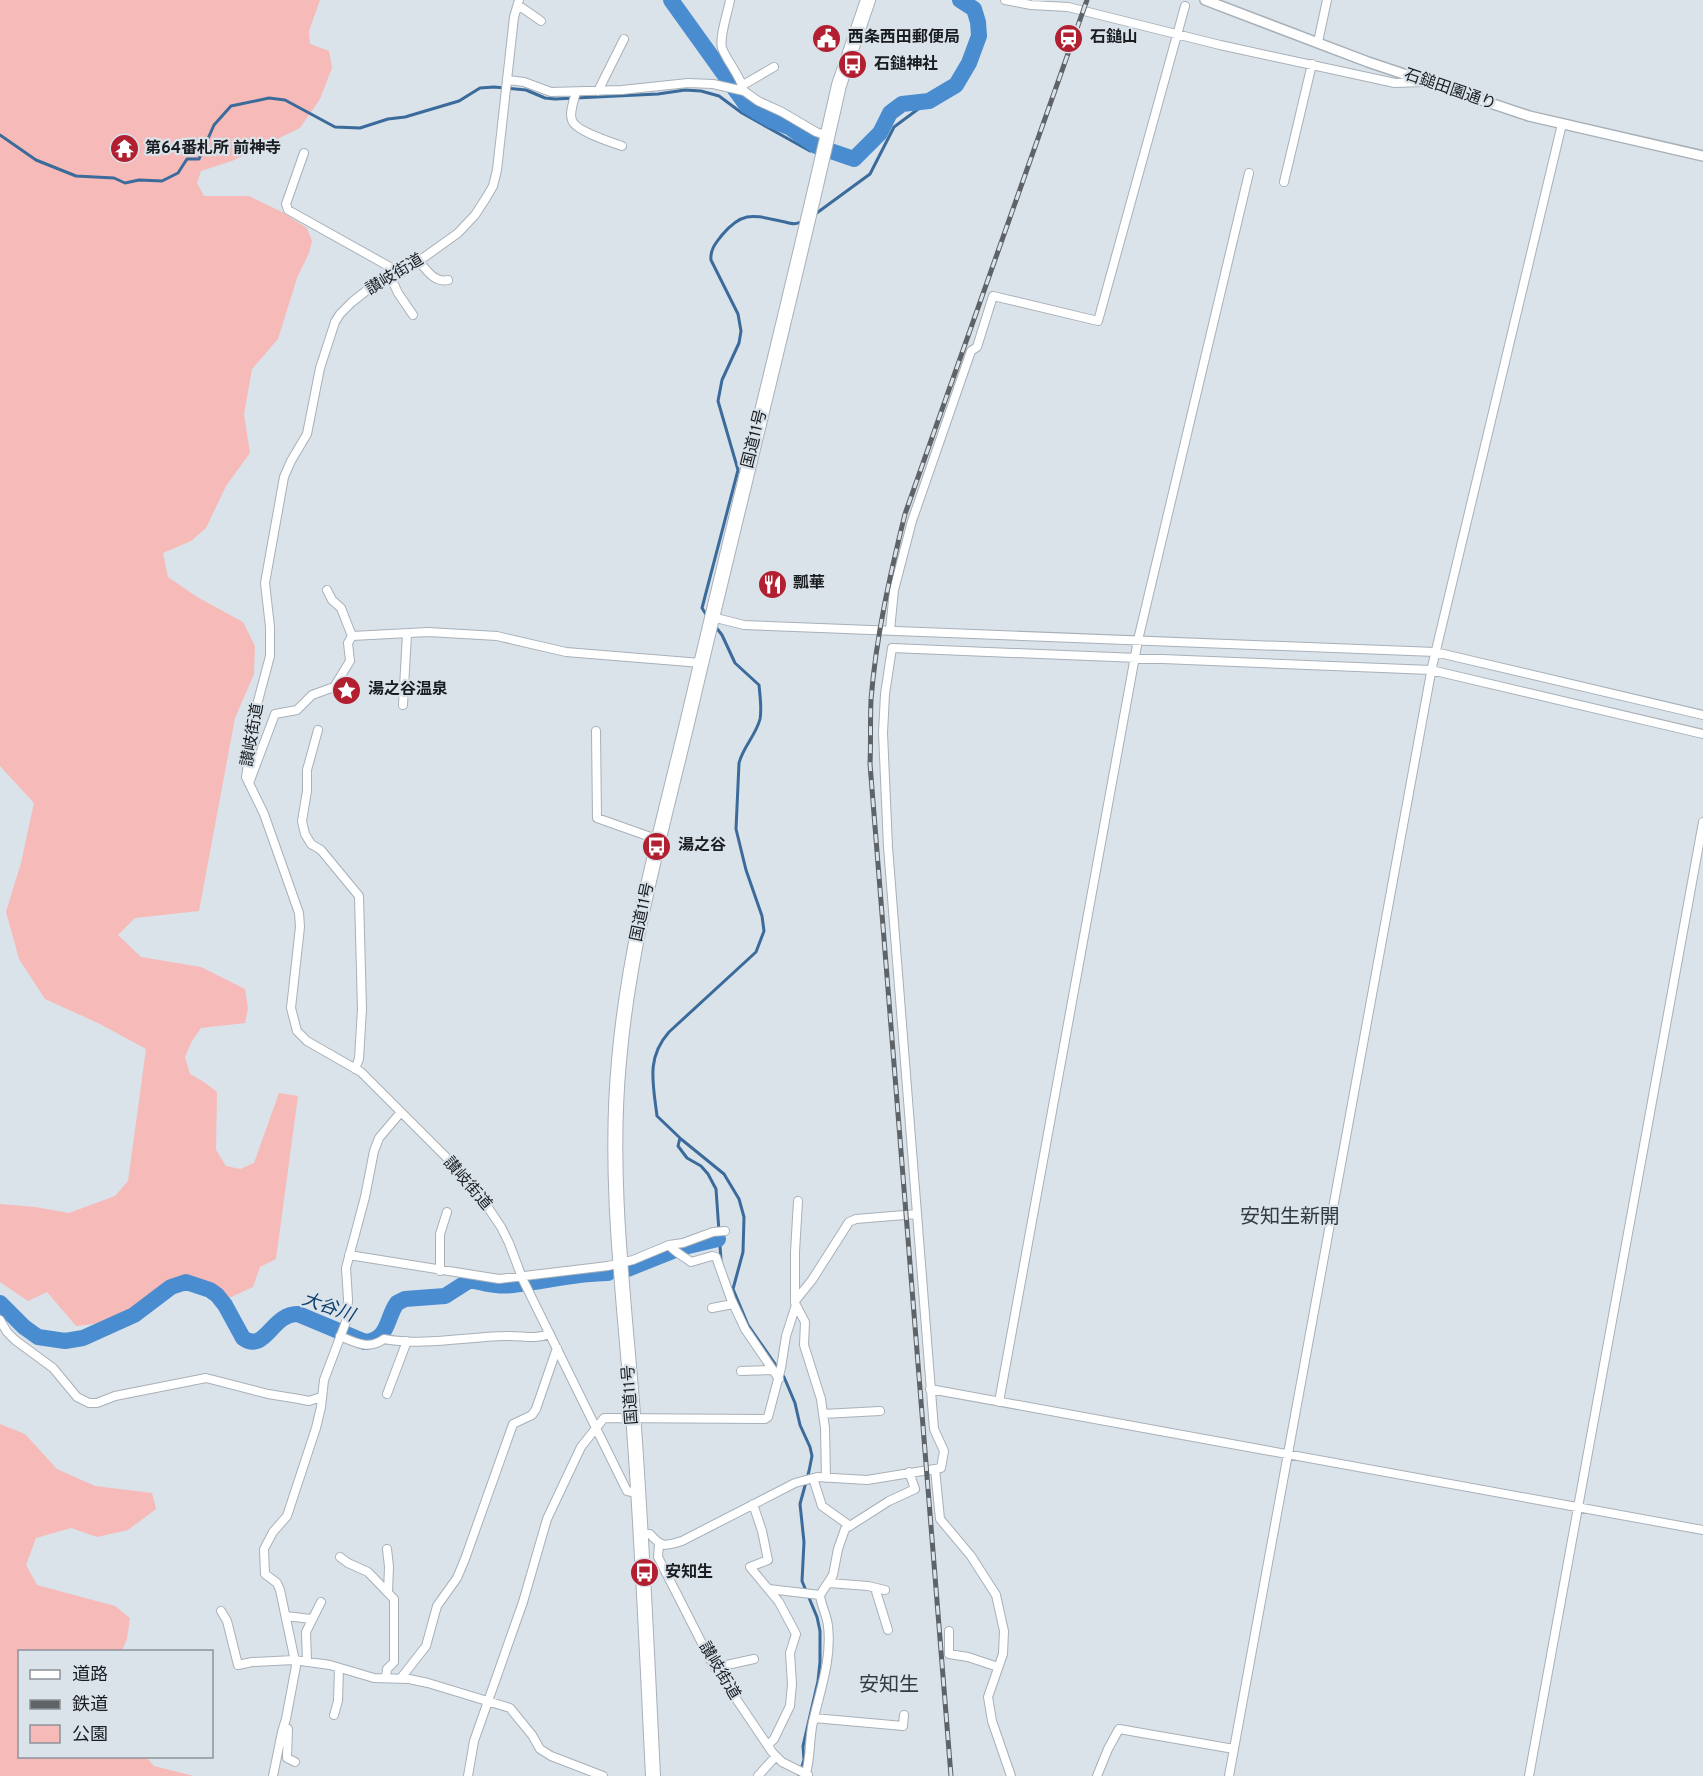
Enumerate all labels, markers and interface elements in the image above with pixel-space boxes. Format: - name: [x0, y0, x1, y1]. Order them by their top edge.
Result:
- public building icon: 西条西田郵便局: [811, 22, 843, 54]
- station icon: 石鎚山: [1053, 22, 1085, 54]
- place label: 西条西田郵便局: [848, 28, 960, 48]
- place label: 石鎚山: [1090, 28, 1138, 48]
- bus stop icon: 石鎚神社: [837, 49, 869, 81]
- place label: 石鎚神社: [874, 54, 938, 75]
- street label: 石鎚田園通り: [1401, 65, 1499, 115]
- temple icon: 第64番札所 前神寺: [108, 133, 140, 165]
- place label: 第64番札所 前神寺: [145, 138, 281, 159]
- street label: 讃岐街道: [362, 250, 428, 300]
- street label: 国道11号: [738, 408, 772, 470]
- restaurant icon: 瓢華: [756, 568, 788, 600]
- place label: 瓢華: [793, 574, 825, 594]
- place icon: 湯之谷温泉: [331, 674, 363, 706]
- place label: 湯之谷温泉: [368, 680, 448, 700]
- street label: 讃岐街道: [238, 702, 268, 768]
- bus stop icon: 湯之谷: [641, 830, 673, 862]
- place label: 湯之谷: [678, 836, 726, 856]
- street label: 国道11号: [627, 881, 659, 943]
- street label: 讃岐街道: [438, 1153, 496, 1215]
- district label: 安知生新開: [1240, 1205, 1340, 1231]
- water label: 大谷川: [299, 1288, 359, 1328]
- street label: 国道11号: [619, 1364, 643, 1426]
- bus stop icon: 安知生: [628, 1557, 660, 1589]
- place label: 安知生: [665, 1563, 713, 1583]
- street label: 讃岐街道: [694, 1638, 744, 1704]
- legend: [18, 1650, 213, 1758]
- text: 道路: [72, 1664, 108, 1687]
- district label: 安知生: [859, 1673, 919, 1699]
- text: 鉄道: [72, 1694, 108, 1717]
- text: 公園: [72, 1724, 108, 1747]

